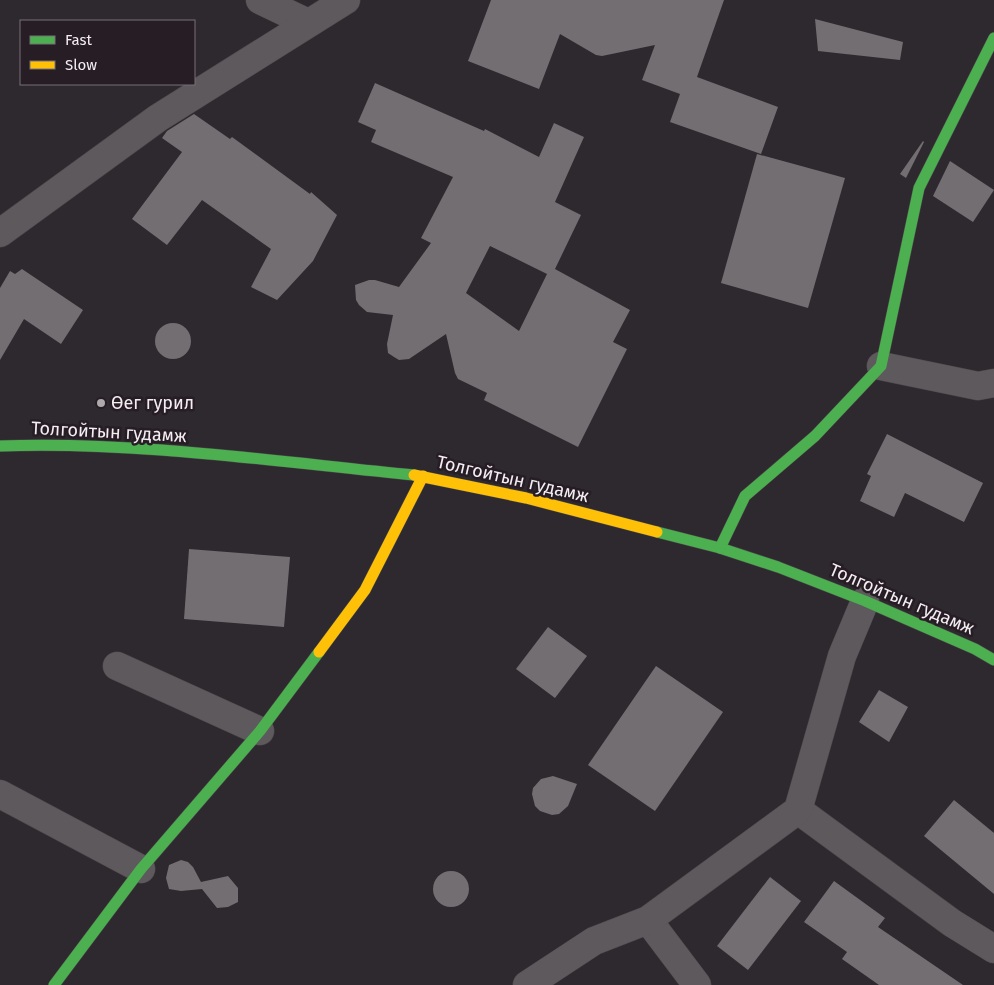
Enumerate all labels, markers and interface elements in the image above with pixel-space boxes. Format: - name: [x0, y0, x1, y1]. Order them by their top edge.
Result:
- legend: [20, 20, 195, 85]
- text: Fast: [65, 31, 92, 49]
- text: Slow: [65, 56, 97, 74]
- place label: Өег гурил: [111, 392, 194, 414]
- marker: Өег гурил: [95, 397, 107, 409]
- street label: Толгойтын гудамж: [31, 417, 187, 447]
- street label: Толгойтын гудамж: [435, 451, 591, 507]
- street label: Толгойтын гудамж: [826, 558, 978, 640]

